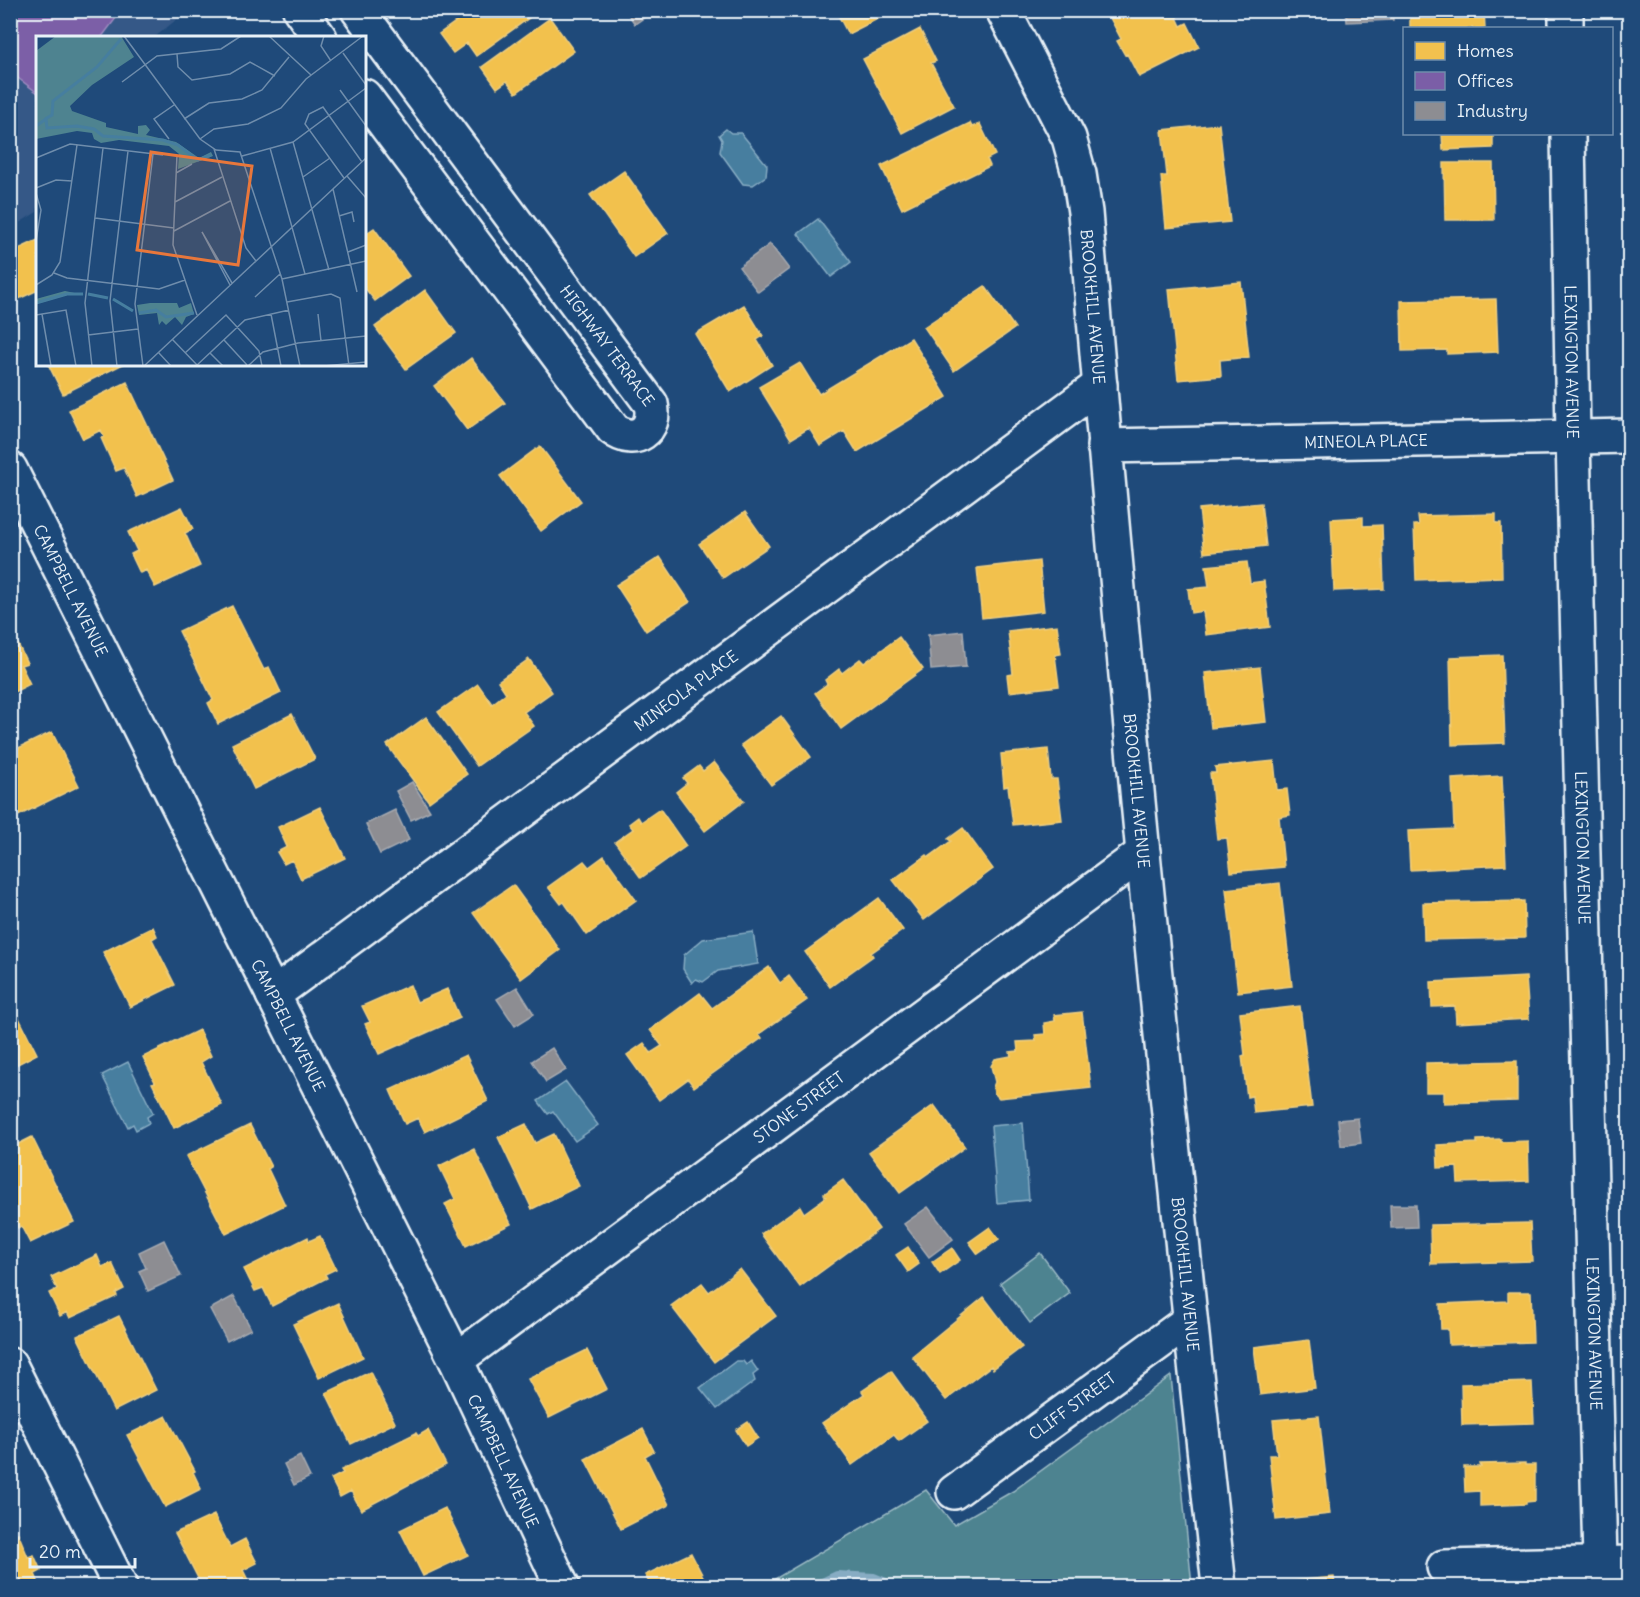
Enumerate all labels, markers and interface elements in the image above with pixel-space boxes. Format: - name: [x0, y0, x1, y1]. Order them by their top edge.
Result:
- legend: [1403, 27, 1613, 135]
- inset map: [36, 36, 366, 366]
- text: Homes: [1457, 39, 1514, 62]
- text: Offices: [1457, 69, 1513, 92]
- text: Industry: [1457, 99, 1528, 122]
- street label: BROOKHILL AVENUE: [1076, 228, 1110, 385]
- street label: HIGHWAY TERRACE: [556, 281, 659, 410]
- street label: LEXINGTON AVENUE: [1560, 285, 1583, 439]
- street label: MINEOLA PLACE: [1304, 430, 1428, 452]
- street label: CAMPBELL AVENUE: [29, 521, 112, 660]
- street label: MINEOLA PLACE: [630, 646, 742, 735]
- street label: BROOKHILL AVENUE: [1120, 712, 1154, 869]
- street label: LEXINGTON AVENUE: [1571, 771, 1595, 925]
- street label: CAMPBELL AVENUE: [247, 956, 330, 1095]
- street label: STONE STREET: [749, 1067, 848, 1147]
- street label: BROOKHILL AVENUE: [1168, 1196, 1204, 1353]
- street label: LEXINGTON AVENUE: [1583, 1257, 1606, 1411]
- street label: CLIFF STREET: [1025, 1368, 1119, 1444]
- street label: CAMPBELL AVENUE: [464, 1391, 543, 1531]
- scale bar: [30, 1531, 135, 1569]
- text: 20 m: [39, 1540, 81, 1563]

